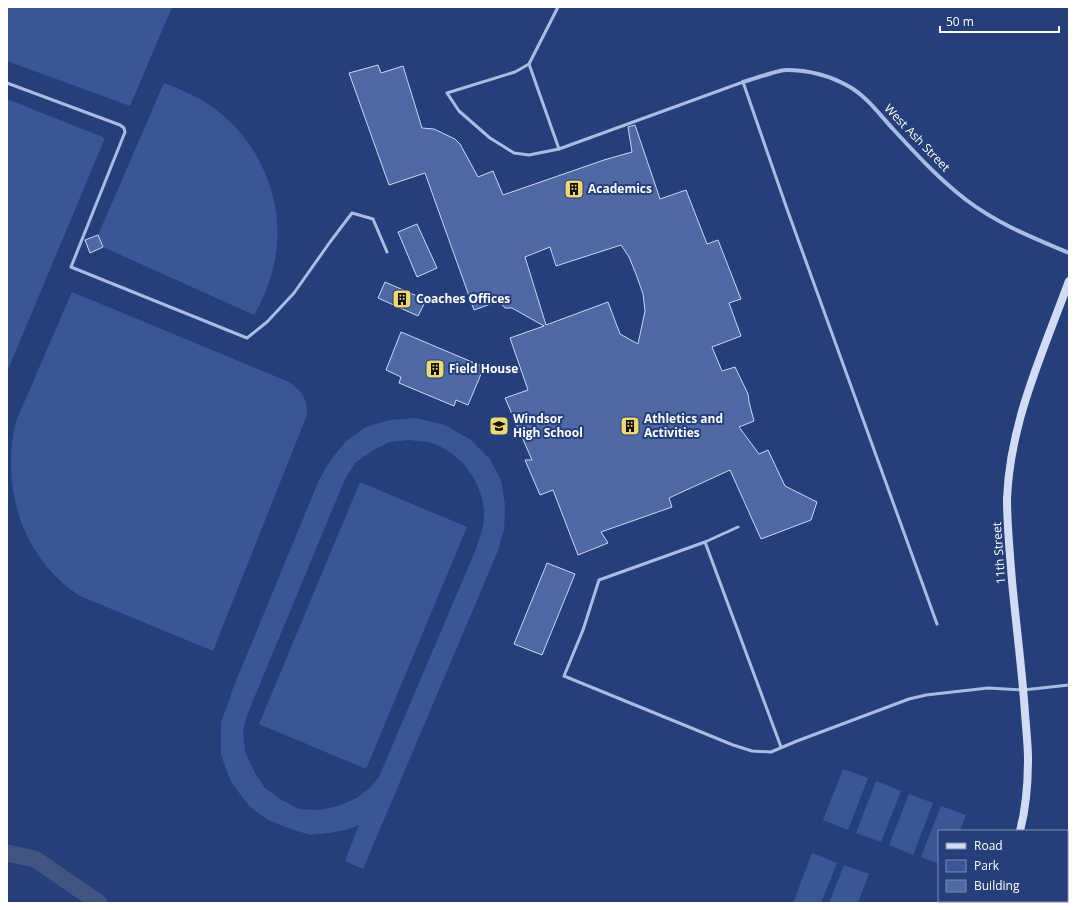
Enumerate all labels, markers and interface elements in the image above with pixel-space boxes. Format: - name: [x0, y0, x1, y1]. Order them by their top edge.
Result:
- scale bar: [940, 8, 1059, 34]
- text: 50 m: [946, 13, 974, 30]
- street label: West Ash Street: [881, 100, 954, 175]
- building icon: Academics: [563, 178, 585, 200]
- place label: Academics: [588, 180, 652, 197]
- building icon: Coaches Offices: [391, 288, 413, 310]
- place label: Coaches Offices: [416, 290, 510, 307]
- building icon: Field House: [424, 358, 446, 380]
- place label: Field House: [449, 360, 518, 377]
- place label: Windsor High School: [513, 410, 583, 441]
- place label: Athletics and Activities: [644, 410, 723, 441]
- school or university icon: Windsor High School: [488, 415, 510, 437]
- building icon: Athletics and Activities: [619, 415, 641, 437]
- street label: 11th Street: [988, 522, 1009, 585]
- legend: [938, 830, 1068, 902]
- text: Road: [974, 837, 1003, 854]
- text: Park: [974, 857, 1000, 874]
- text: Building: [974, 877, 1020, 894]

